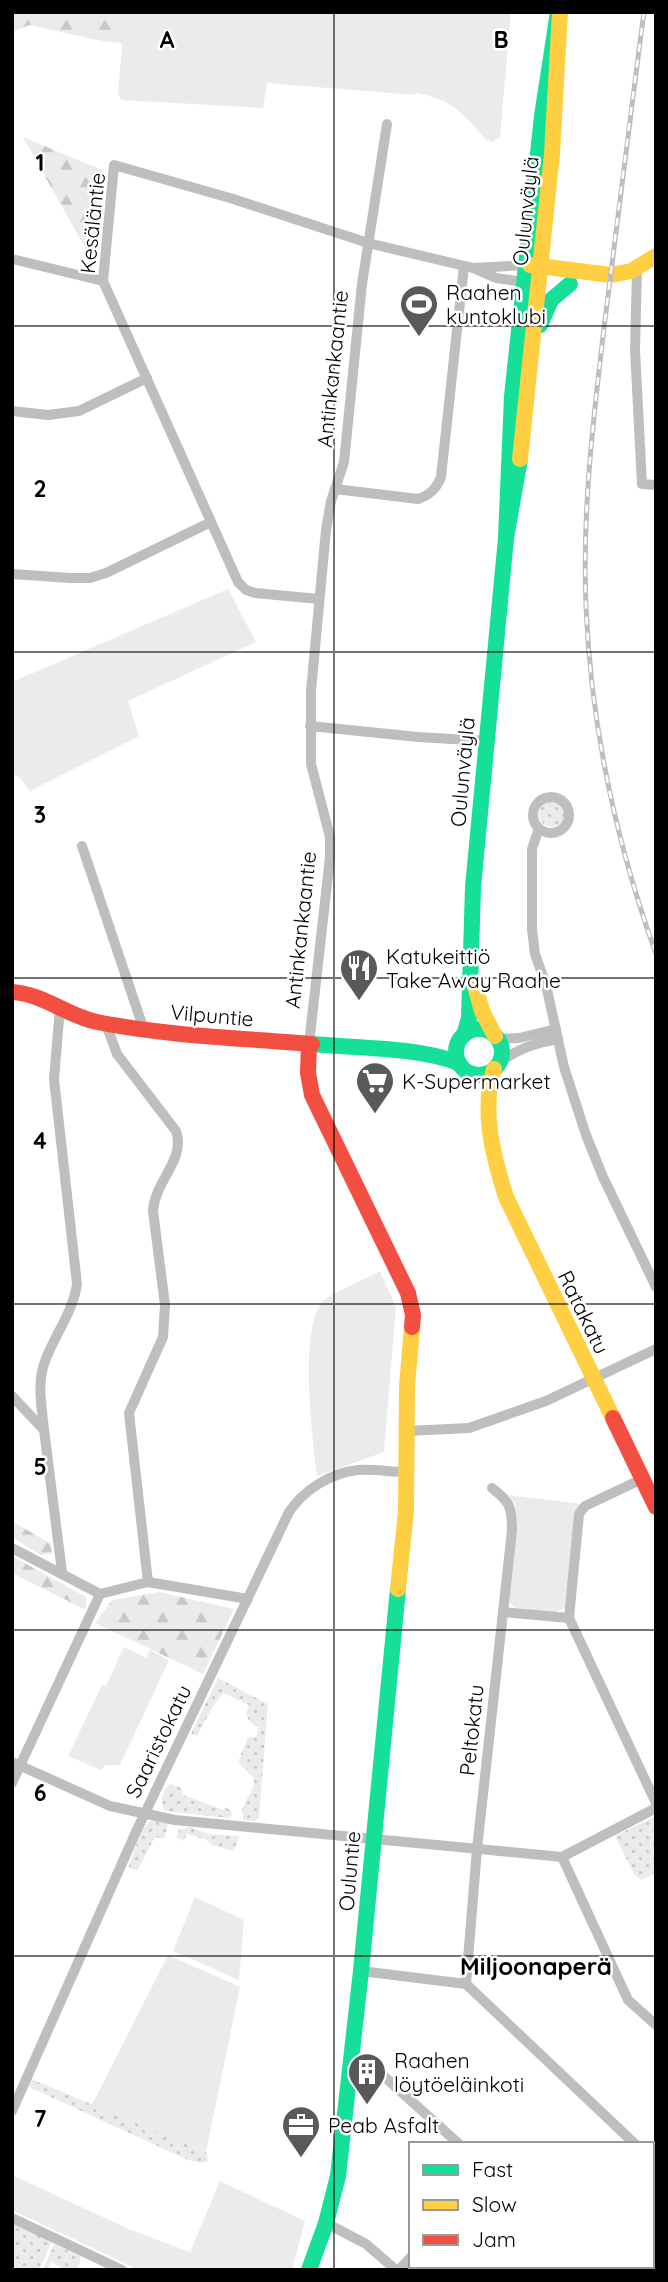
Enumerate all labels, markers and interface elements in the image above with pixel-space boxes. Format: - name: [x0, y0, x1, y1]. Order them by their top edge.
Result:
- text: A: [160, 25, 175, 54]
- text: B: [493, 25, 509, 54]
- text: 1: [36, 148, 44, 177]
- street label: Oulunväylä: [506, 155, 544, 267]
- street label: Kesäläntie: [74, 171, 110, 275]
- place label: Raahen kuntoklubi: [446, 279, 546, 329]
- sports icon: Raahen kuntoklubi: [398, 283, 440, 338]
- street label: Antinkankaantie: [311, 289, 353, 449]
- text: 2: [33, 474, 47, 503]
- street label: Oulunväylä: [444, 716, 480, 828]
- text: 3: [34, 800, 46, 829]
- street label: Antinkankaantie: [279, 850, 321, 1010]
- place label: Katukeittiö Take Away Raahe: [386, 943, 561, 993]
- restaurant icon: Katukeittiö Take Away Raahe: [338, 947, 380, 1002]
- street label: Vilpuntie: [169, 998, 255, 1032]
- supermarket icon: K-Supermarket: [354, 1060, 396, 1115]
- place label: K-Supermarket: [402, 1068, 551, 1094]
- text: 4: [33, 1126, 47, 1155]
- street label: Ratakatu: [553, 1266, 615, 1358]
- text: 5: [33, 1452, 47, 1481]
- street label: Saaristokatu: [119, 1680, 197, 1802]
- street label: Peltokatu: [453, 1683, 489, 1777]
- text: 6: [34, 1778, 46, 1807]
- street label: Ouluntie: [333, 1830, 365, 1912]
- district label: Miljoonaperä: [460, 1951, 612, 1981]
- place label: Raahen löytöeläinkoti: [394, 2047, 524, 2097]
- building icon: Raahen löytöeläinkoti: [346, 2051, 388, 2106]
- text: 7: [34, 2104, 47, 2133]
- office icon: Peab Asfalt: [280, 2104, 322, 2159]
- place label: Peab Asfalt: [328, 2112, 439, 2138]
- legend: [409, 2142, 654, 2268]
- text: Fast: [472, 2156, 513, 2182]
- text: Slow: [472, 2191, 517, 2217]
- text: Jam: [472, 2226, 516, 2252]

